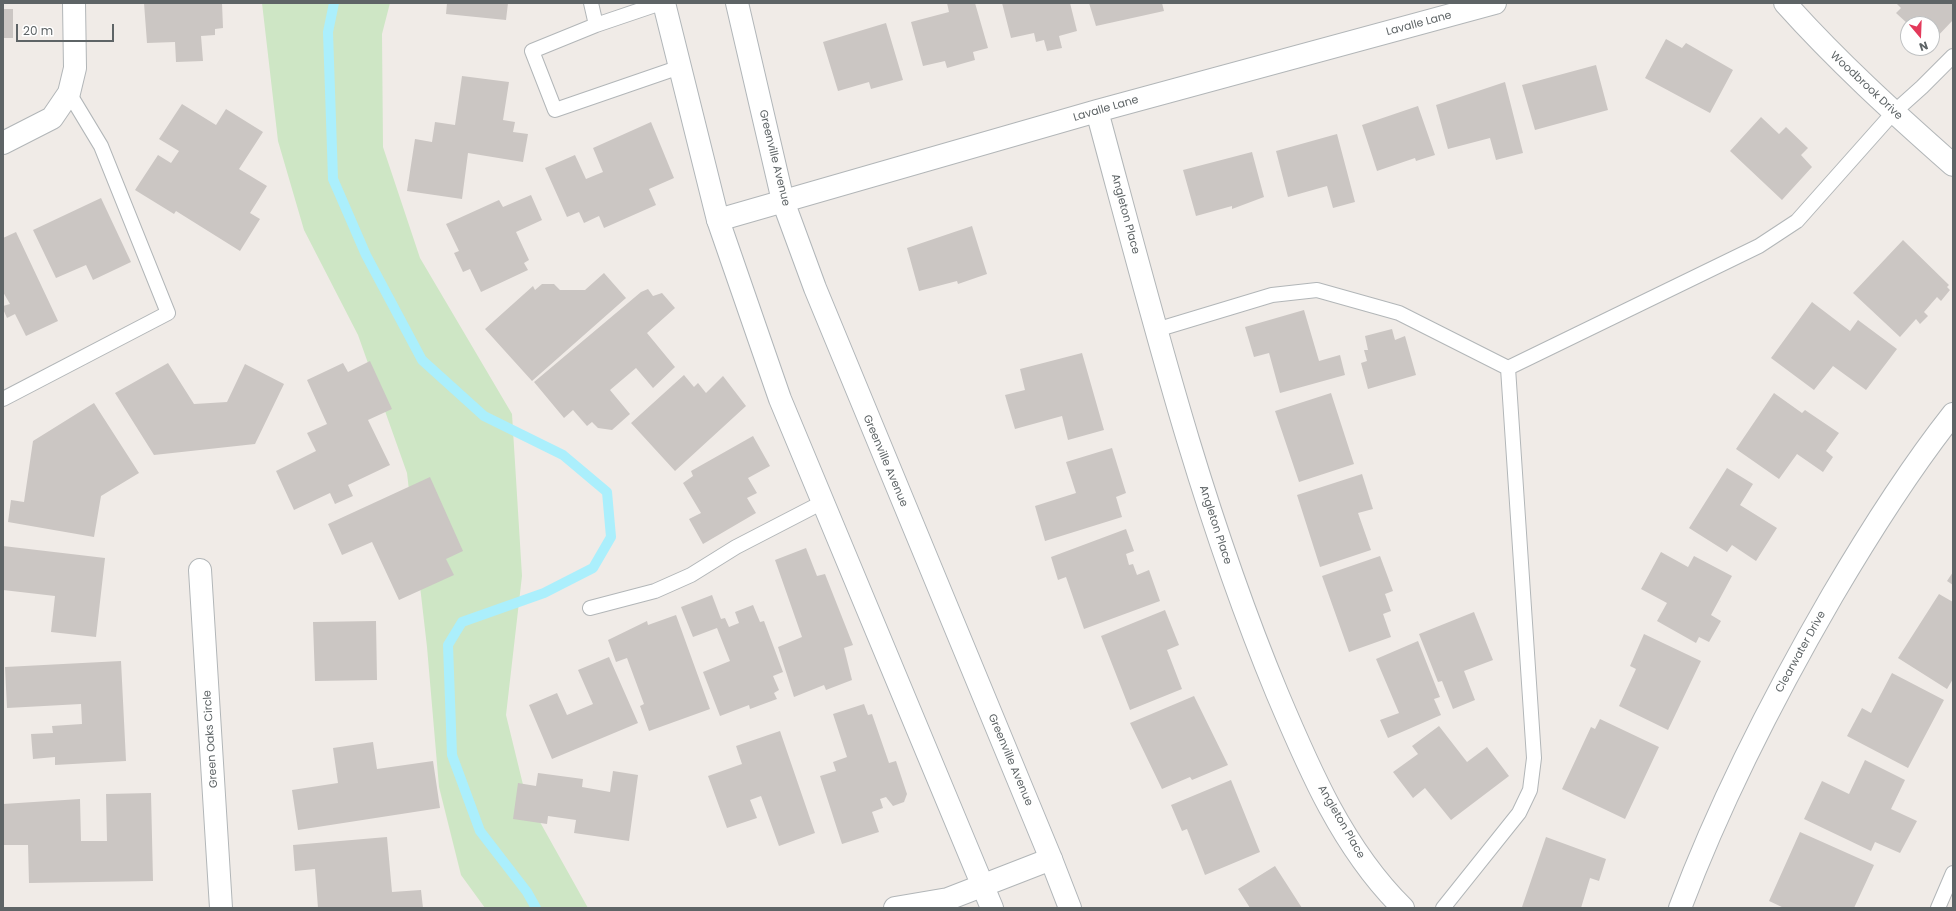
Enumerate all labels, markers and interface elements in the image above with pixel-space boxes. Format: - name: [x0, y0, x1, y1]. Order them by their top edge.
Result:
- street label: Lavalle Lane: [1385, 9, 1453, 39]
- scale bar: [18, 16, 116, 42]
- north arrow: [1900, 16, 1940, 56]
- text: 20 m: [23, 22, 53, 39]
- text: N: [1917, 37, 1930, 55]
- street label: Woodbrook Drive: [1827, 49, 1905, 123]
- street label: Lavalle Lane: [1072, 93, 1140, 125]
- street label: Greenville Avenue: [756, 109, 792, 207]
- street label: Angleton Place: [1108, 172, 1142, 256]
- street label: Greenville Avenue: [860, 413, 910, 509]
- street label: Angleton Place: [1196, 484, 1234, 566]
- street label: Clearwater Drive: [1773, 609, 1829, 695]
- street label: Green Oaks Circle: [201, 690, 221, 788]
- street label: Greenville Avenue: [985, 712, 1035, 808]
- street label: Angleton Place: [1315, 783, 1367, 861]

